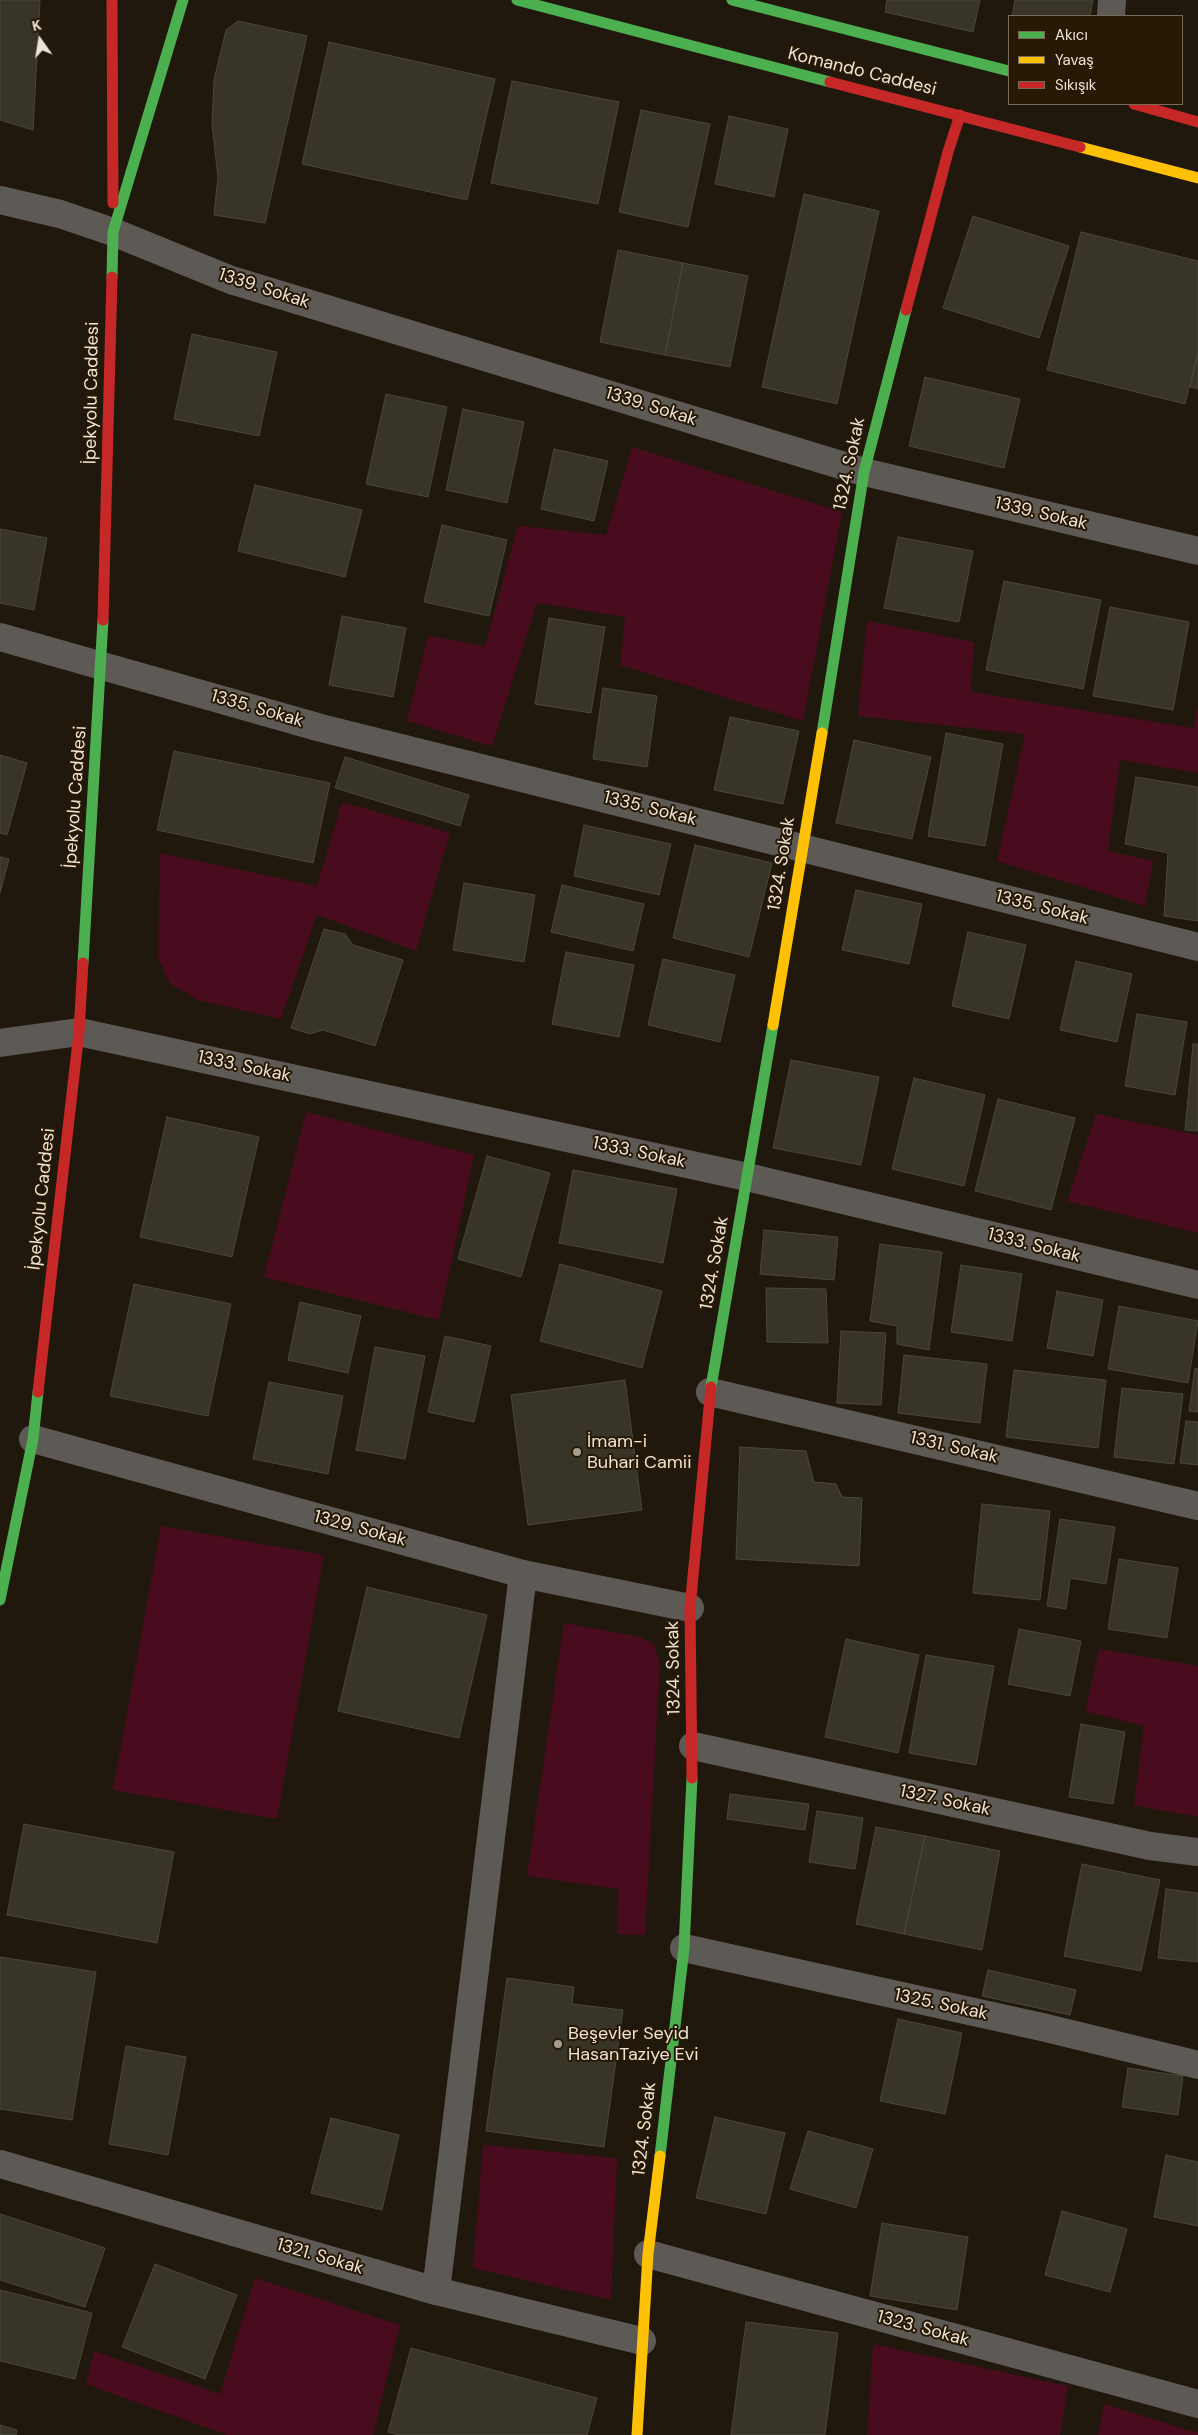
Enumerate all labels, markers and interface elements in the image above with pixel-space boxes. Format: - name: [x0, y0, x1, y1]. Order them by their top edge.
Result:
- north arrow: [15, 15, 65, 65]
- legend: [1008, 15, 1183, 105]
- text: K: [30, 16, 43, 35]
- text: Akıcı: [1055, 25, 1088, 45]
- street label: Komando Caddesi: [785, 43, 939, 101]
- text: Yavaş: [1055, 50, 1094, 70]
- text: Sıkışık: [1055, 75, 1096, 95]
- street label: 1339. Sokak: [216, 264, 312, 314]
- street label: İpekyolu Caddesi: [80, 322, 104, 464]
- street label: 1339. Sokak: [603, 383, 699, 431]
- street label: 1324. Sokak: [830, 416, 870, 512]
- street label: 1339. Sokak: [993, 493, 1089, 535]
- street label: 1335. Sokak: [208, 685, 306, 733]
- street label: İpekyolu Caddesi: [60, 725, 92, 869]
- street label: 1335. Sokak: [601, 787, 699, 831]
- street label: 1324. Sokak: [764, 816, 800, 912]
- street label: 1335. Sokak: [993, 886, 1091, 930]
- street label: 1333. Sokak: [195, 1047, 293, 1087]
- street label: İpekyolu Caddesi: [24, 1127, 60, 1271]
- street label: 1333. Sokak: [590, 1133, 688, 1173]
- street label: 1324. Sokak: [696, 1215, 734, 1311]
- street label: 1333. Sokak: [985, 1224, 1083, 1268]
- street label: 1331. Sokak: [908, 1427, 1000, 1469]
- place label: İmam-i Buhari Camii: [587, 1431, 691, 1474]
- marker: İmam-i Buhari Camii: [571, 1446, 583, 1458]
- street label: 1329. Sokak: [312, 1506, 408, 1552]
- street label: 1324. Sokak: [662, 1621, 686, 1715]
- street label: 1327. Sokak: [898, 1781, 992, 1821]
- street label: 1325. Sokak: [892, 1985, 990, 2025]
- place label: Beşevler Seyid HasanTaziye Evi: [568, 2023, 698, 2066]
- marker: Beşevler Seyid HasanTaziye Evi: [552, 2038, 564, 2050]
- street label: 1324. Sokak: [629, 2081, 661, 2177]
- street label: 1321. Sokak: [274, 2234, 366, 2280]
- street label: 1323. Sokak: [875, 2306, 971, 2352]

